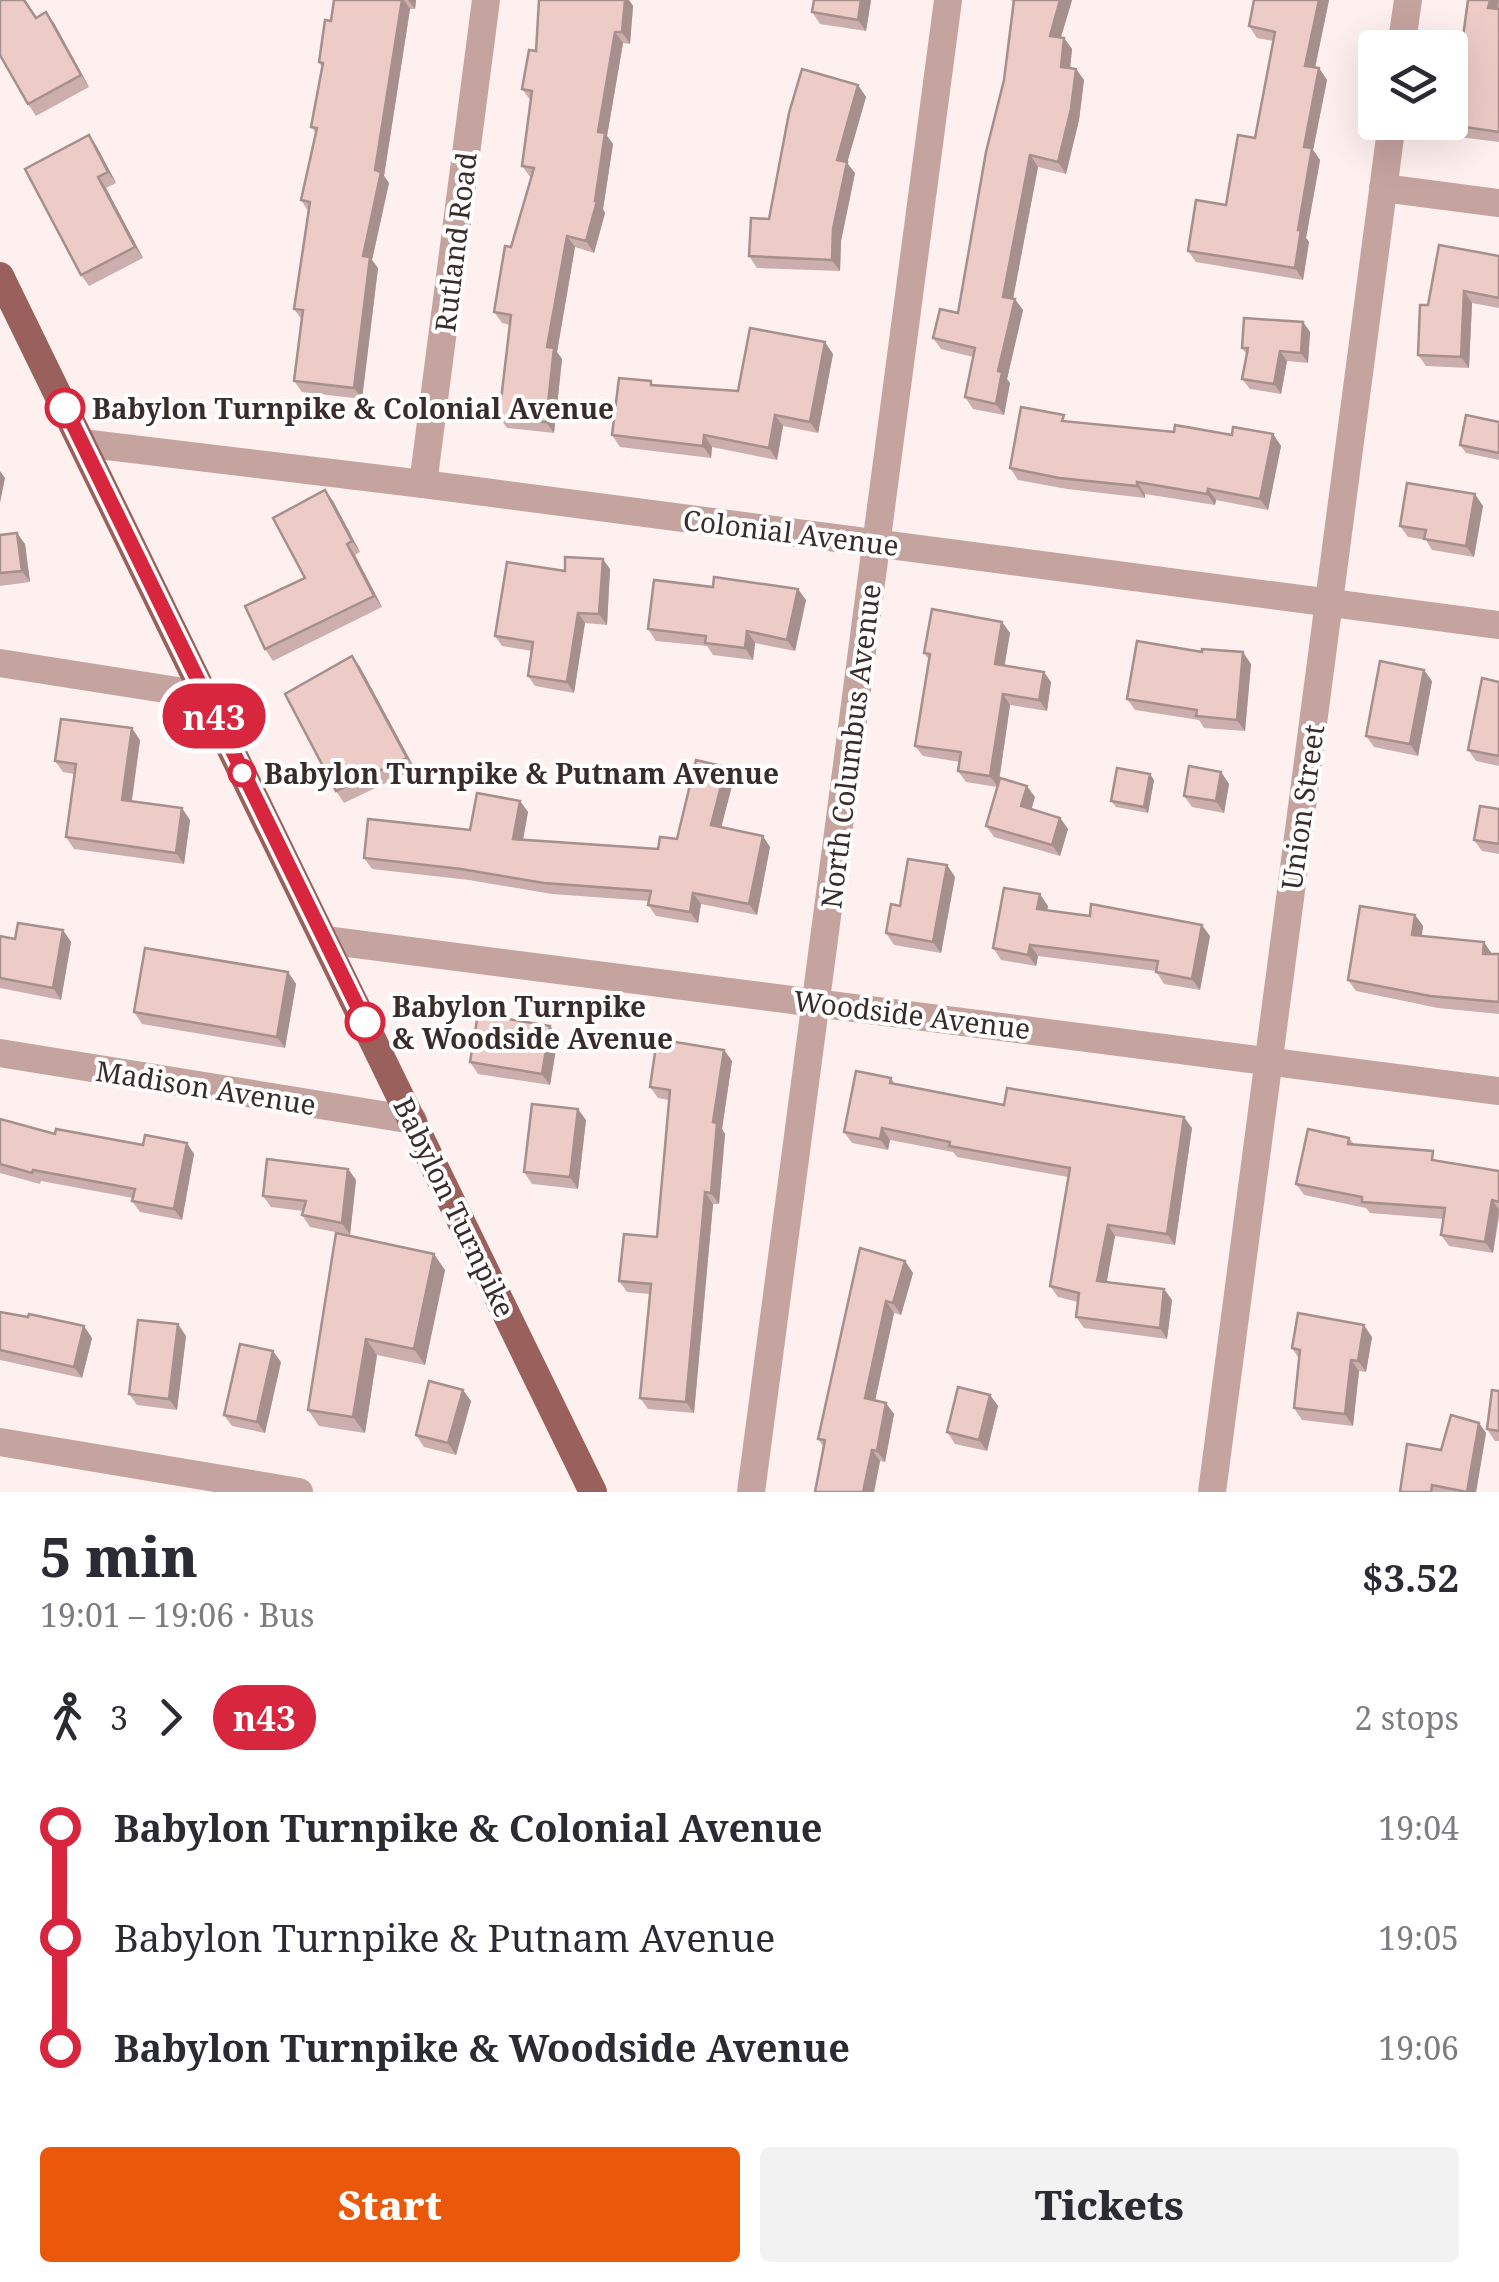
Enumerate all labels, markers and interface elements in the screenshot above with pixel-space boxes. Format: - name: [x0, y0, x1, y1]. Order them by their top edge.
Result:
- map controls: [1358, 30, 1468, 140]
- button: layers: [1358, 30, 1468, 140]
- street label: Rutland Road: [425, 150, 485, 334]
- marker: Babylon Turnpike & Colonial Avenue: [46, 389, 84, 427]
- place label: Babylon Turnpike & Colonial Avenue: [92, 389, 614, 427]
- street label: Colonial Avenue: [681, 500, 901, 564]
- street label: North Columbus Avenue: [811, 581, 889, 911]
- line badge: n43: [156, 684, 272, 748]
- text: n43: [183, 693, 245, 740]
- street label: Union Street: [1272, 722, 1332, 892]
- place label: Babylon Turnpike & Putnam Avenue: [264, 754, 779, 792]
- marker: Babylon Turnpike & Putnam Avenue: [229, 760, 255, 786]
- street label: Woodside Avenue: [791, 981, 1033, 1047]
- place label: Babylon Turnpike & Woodside Avenue: [392, 987, 673, 1057]
- marker: Babylon Turnpike & Woodside Avenue: [346, 1003, 384, 1041]
- street label: Madison Avenue: [93, 1051, 319, 1123]
- street label: Babylon Turnpike: [385, 1091, 525, 1323]
- text: 5 min: [40, 1518, 198, 1593]
- text: $3.52: [1362, 1551, 1459, 1603]
- text: 19:01 – 19:06 · Bus: [40, 1593, 314, 1636]
- icon: walk: [40, 1690, 95, 1745]
- icon: forward: [143, 1690, 198, 1745]
- text: n43: [233, 1694, 296, 1741]
- text: 3: [110, 1696, 128, 1739]
- text: 2 stops: [1355, 1696, 1459, 1739]
- text: Babylon Turnpike & Colonial Avenue: [114, 1801, 823, 1853]
- text: 19:04: [1378, 1806, 1459, 1849]
- text: Babylon Turnpike & Putnam Avenue: [114, 1911, 775, 1963]
- text: 19:05: [1378, 1916, 1459, 1959]
- text: Babylon Turnpike & Woodside Avenue: [114, 2021, 850, 2073]
- text: 19:06: [1378, 2026, 1459, 2069]
- button: Start: [40, 2147, 740, 2262]
- button: Tickets: [760, 2147, 1459, 2262]

